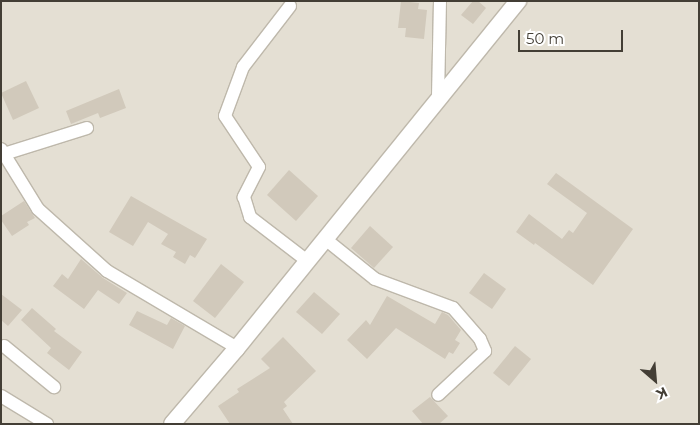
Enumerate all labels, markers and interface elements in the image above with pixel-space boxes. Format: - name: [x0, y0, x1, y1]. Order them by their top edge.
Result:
- scale bar: [520, 20, 625, 52]
- text: 50 m: [526, 29, 564, 48]
- north arrow: [630, 355, 680, 405]
- text: K: [653, 383, 671, 404]

